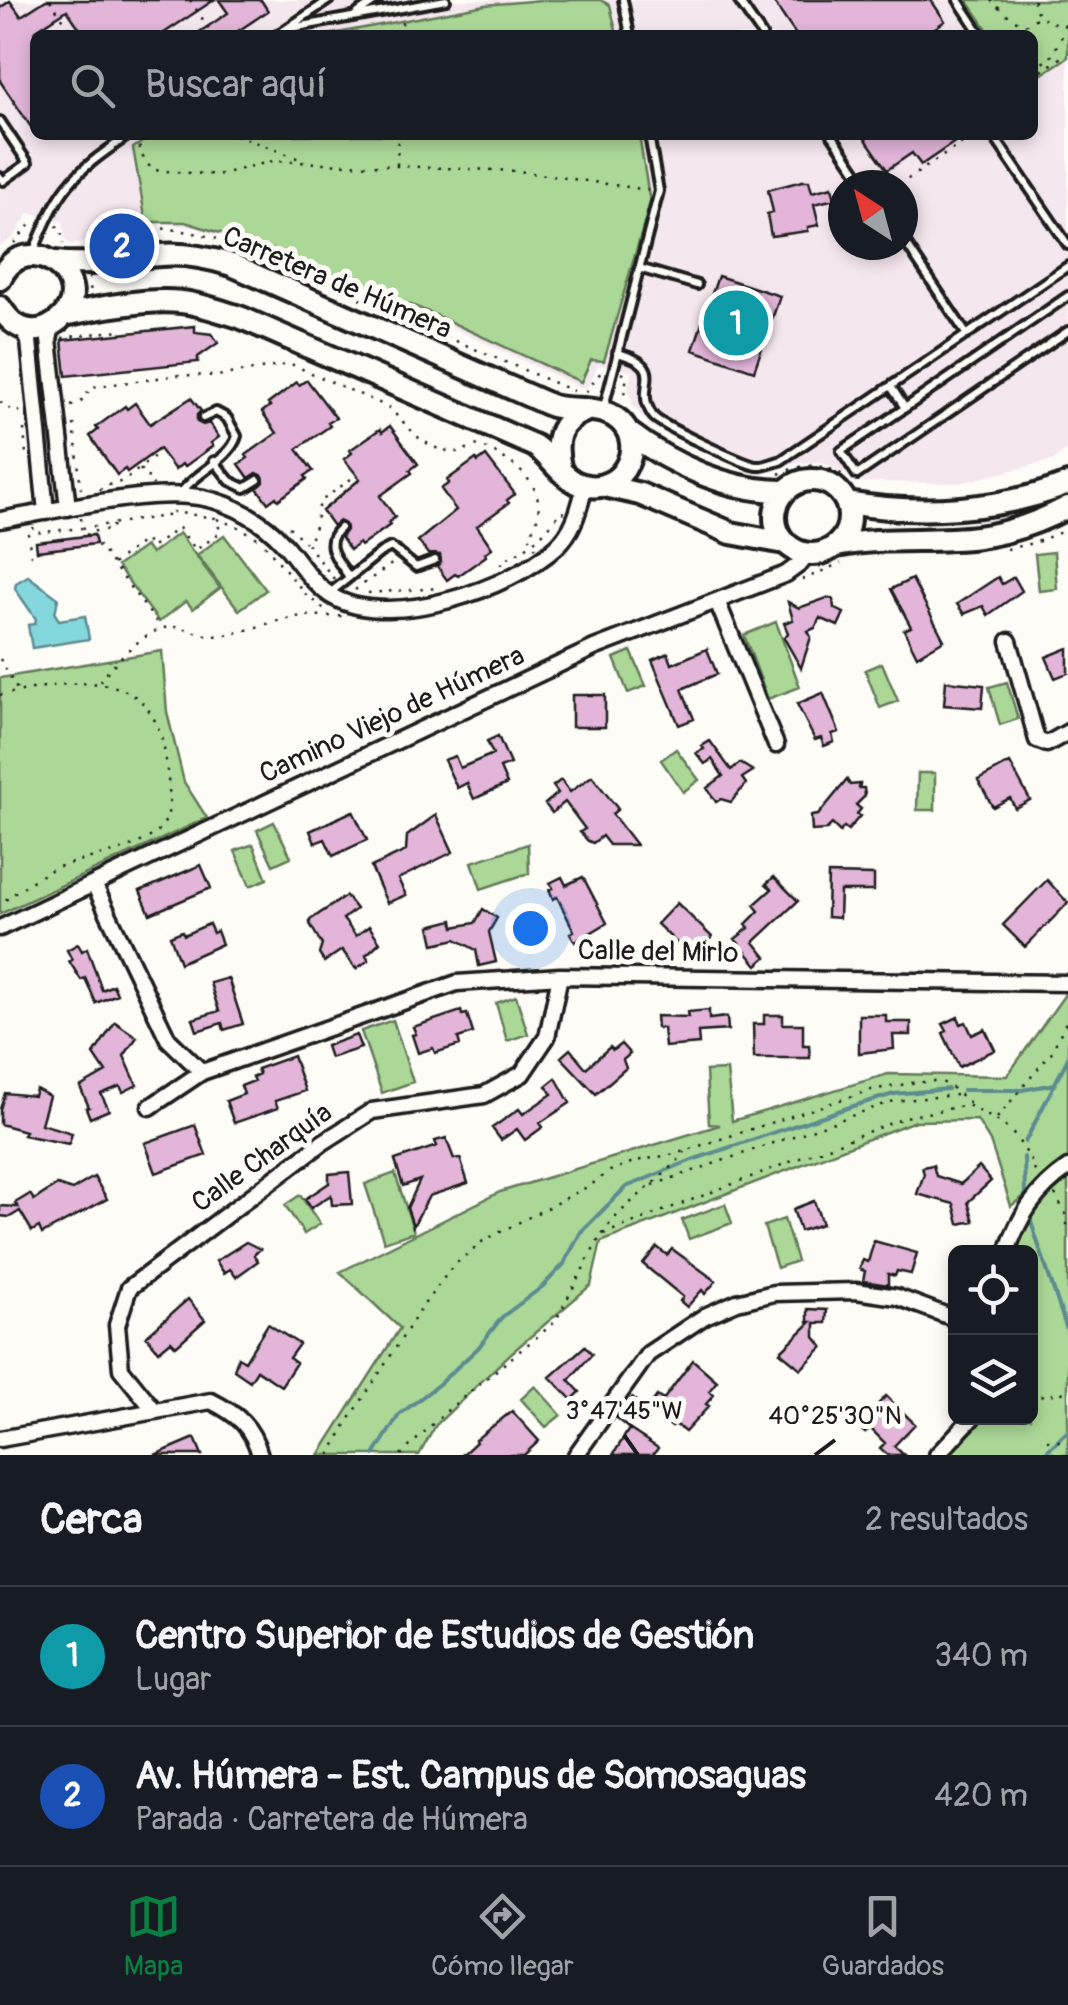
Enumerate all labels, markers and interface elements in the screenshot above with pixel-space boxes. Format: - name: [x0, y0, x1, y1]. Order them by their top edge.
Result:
- search box: [30, 30, 1038, 140]
- icon: search: [65, 58, 120, 113]
- text: Buscar aquí: [145, 61, 327, 109]
- north arrow: [828, 170, 918, 260]
- pin: 2: [90, 208, 154, 284]
- street label: Carretera de Húmera: [217, 219, 457, 347]
- pin: 1: [704, 286, 768, 360]
- street label: Camino Viejo de Húmera: [254, 638, 530, 792]
- your location: [505, 903, 556, 954]
- street label: Calle del Mirlo: [577, 933, 739, 971]
- street label: Calle Charquía: [185, 1095, 339, 1221]
- map controls: [948, 1245, 1038, 1425]
- button: locate: [948, 1245, 1038, 1335]
- button: layers: [948, 1335, 1038, 1425]
- text: 3°47'45"W: [565, 1396, 683, 1427]
- text: 40°25'30"N: [768, 1401, 902, 1432]
- text: Cerca: [40, 1494, 142, 1546]
- text: 2 resultados: [865, 1500, 1028, 1540]
- text: Centro Superior de Estudios de Gestión: [135, 1612, 754, 1660]
- text: 1: [66, 1636, 79, 1676]
- text: 340 m: [934, 1636, 1028, 1676]
- text: Lugar: [135, 1660, 212, 1700]
- text: Av. Húmera - Est. Campus de Somosaguas: [135, 1752, 806, 1800]
- text: 2: [64, 1776, 81, 1816]
- text: 420 m: [934, 1776, 1028, 1816]
- text: Parada · Carretera de Húmera: [135, 1800, 528, 1840]
- tab: Mapa: [124, 1889, 183, 1984]
- tab: Cómo llegar: [431, 1889, 574, 1984]
- tab: Guardados: [822, 1889, 944, 1984]

